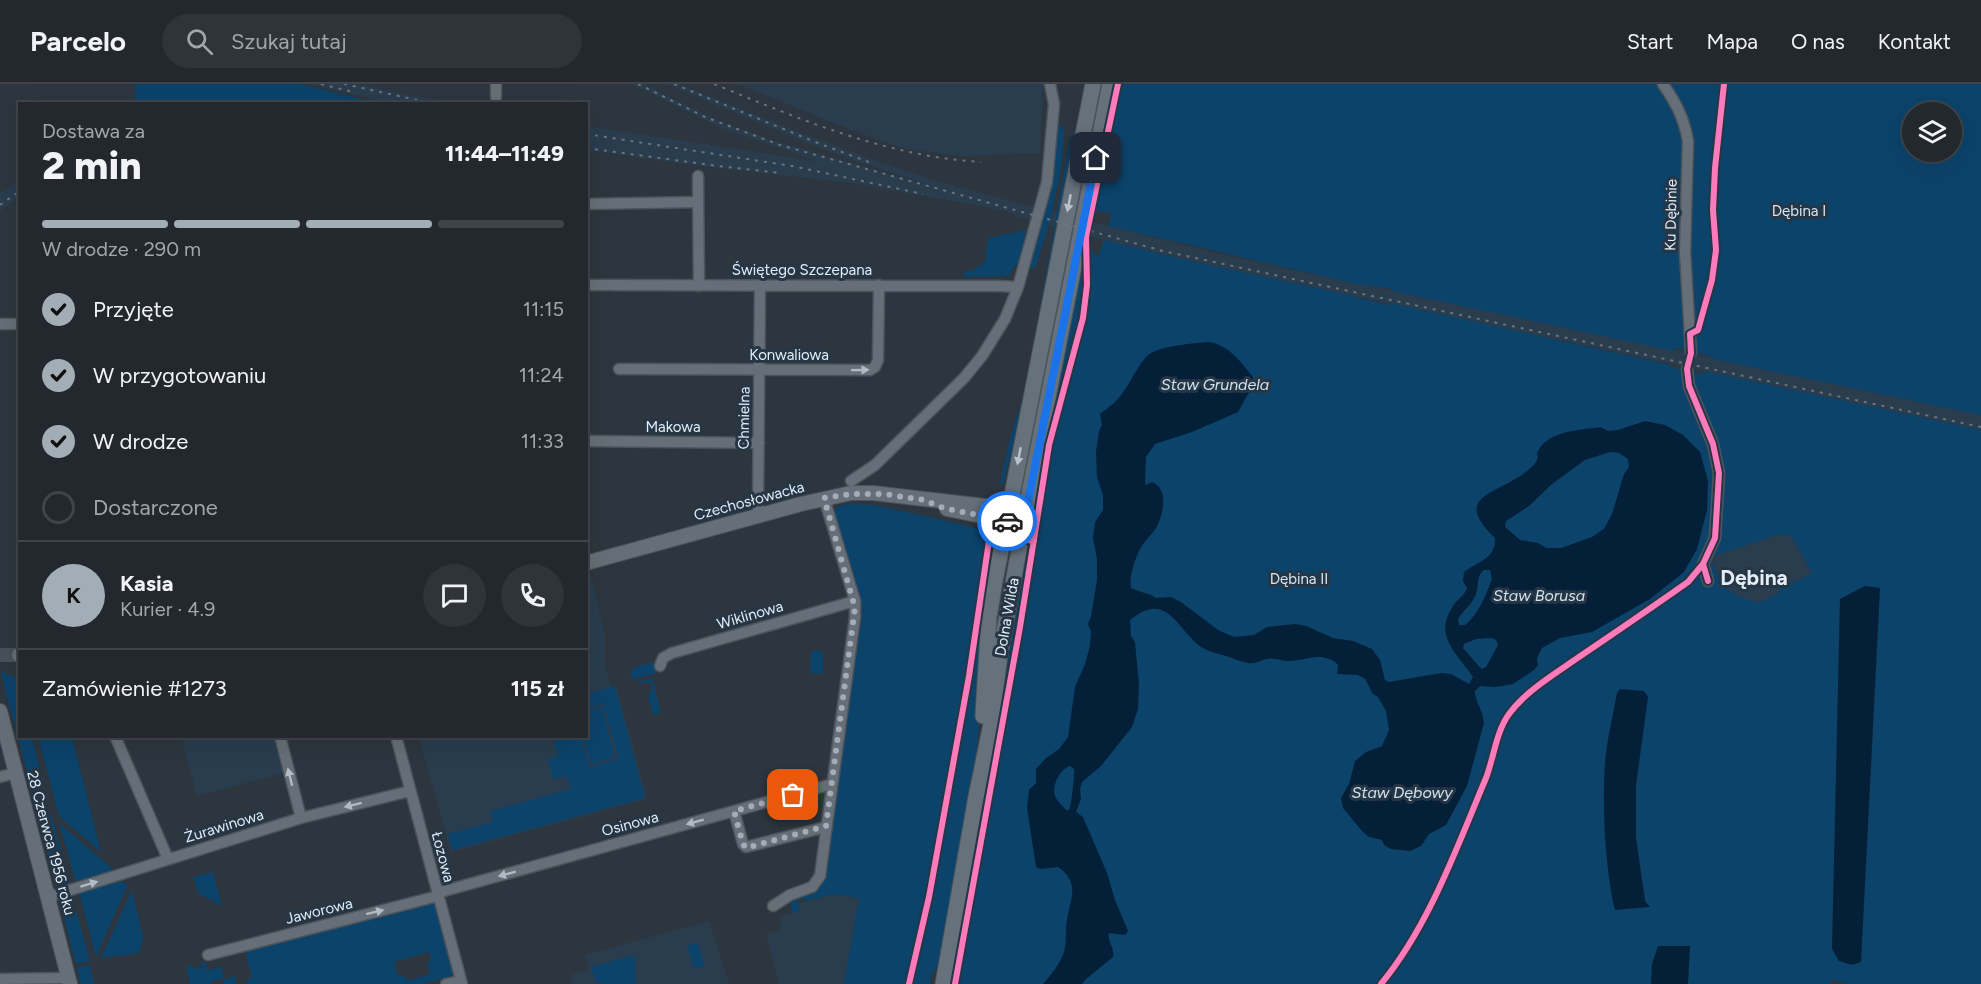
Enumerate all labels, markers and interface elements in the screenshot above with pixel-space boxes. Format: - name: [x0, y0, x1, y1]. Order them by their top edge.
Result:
- search box: [162, 14, 582, 68]
- text: Parcelo: [30, 24, 126, 58]
- icon: search: [183, 25, 216, 58]
- text: Szukaj tutaj: [231, 28, 347, 55]
- text: Start: [1627, 29, 1673, 54]
- text: Mapa: [1706, 29, 1758, 54]
- text: O nas: [1791, 29, 1845, 54]
- text: Kontakt: [1878, 29, 1951, 54]
- map controls: [1902, 102, 1962, 162]
- button: layers: [1902, 102, 1962, 162]
- text: Dostawa za: [42, 119, 145, 143]
- pin: [1070, 132, 1121, 183]
- text: 11:44–11:49: [445, 140, 564, 167]
- icon: home: [1079, 141, 1112, 174]
- text: 2 min: [42, 142, 142, 189]
- street label: Ku Dębinie: [1661, 179, 1681, 251]
- one-way arrow: [1064, 194, 1073, 213]
- park label: Dębina I: [1772, 202, 1826, 220]
- text: W drodze · 290 m: [42, 237, 201, 261]
- street label: Świętego Szczepana: [732, 261, 872, 279]
- icon: check: [42, 293, 75, 326]
- text: Przyjęte: [93, 296, 174, 323]
- text: 11:15: [523, 297, 564, 321]
- street label: Konwaliowa: [749, 346, 829, 364]
- icon: check: [42, 359, 75, 392]
- text: W przygotowaniu: [93, 362, 266, 389]
- text: 11:24: [519, 363, 564, 387]
- one-way arrow: [850, 365, 869, 375]
- water label: Staw Grundela: [1161, 375, 1269, 394]
- street label: Chmielna: [734, 386, 754, 450]
- street label: Makowa: [645, 418, 701, 436]
- icon: check: [42, 425, 75, 458]
- text: W drodze: [93, 428, 188, 455]
- text: 11:33: [521, 429, 564, 453]
- one-way arrow: [1014, 447, 1023, 466]
- street label: Czechosłowacka: [692, 478, 806, 524]
- courier: [977, 491, 1037, 551]
- text: Dostarczone: [93, 494, 218, 521]
- icon: car: [991, 505, 1024, 538]
- button: chat: [423, 564, 486, 627]
- button: phone: [501, 564, 564, 627]
- district label: Dębina: [1720, 565, 1788, 590]
- text: Kasia: [120, 570, 173, 597]
- park label: Dębina II: [1270, 570, 1328, 588]
- street label: Dolna Wilda: [991, 576, 1023, 658]
- text: K: [66, 582, 81, 609]
- water label: Staw Borusa: [1493, 586, 1585, 605]
- text: Kurier · 4.9: [120, 597, 215, 621]
- street label: Wiklinowa: [715, 597, 785, 633]
- text: Zamówienie #1273: [42, 675, 227, 702]
- text: 115 zł: [511, 675, 564, 702]
- one-way arrow: [285, 768, 295, 787]
- street label: 28 Czerwca 1956 roku: [23, 769, 79, 917]
- pin: [767, 769, 818, 820]
- icon: bag: [776, 778, 809, 811]
- water label: Staw Dębowy: [1351, 783, 1453, 802]
- one-way arrow: [344, 801, 362, 811]
- street label: Żurawinowa: [182, 805, 266, 847]
- street label: Osinowa: [600, 808, 660, 840]
- one-way arrow: [685, 818, 703, 827]
- street label: Łozowa: [428, 830, 458, 884]
- one-way arrow: [498, 869, 516, 879]
- one-way arrow: [80, 879, 98, 888]
- street label: Jaworowa: [284, 894, 354, 928]
- one-way arrow: [366, 907, 384, 917]

